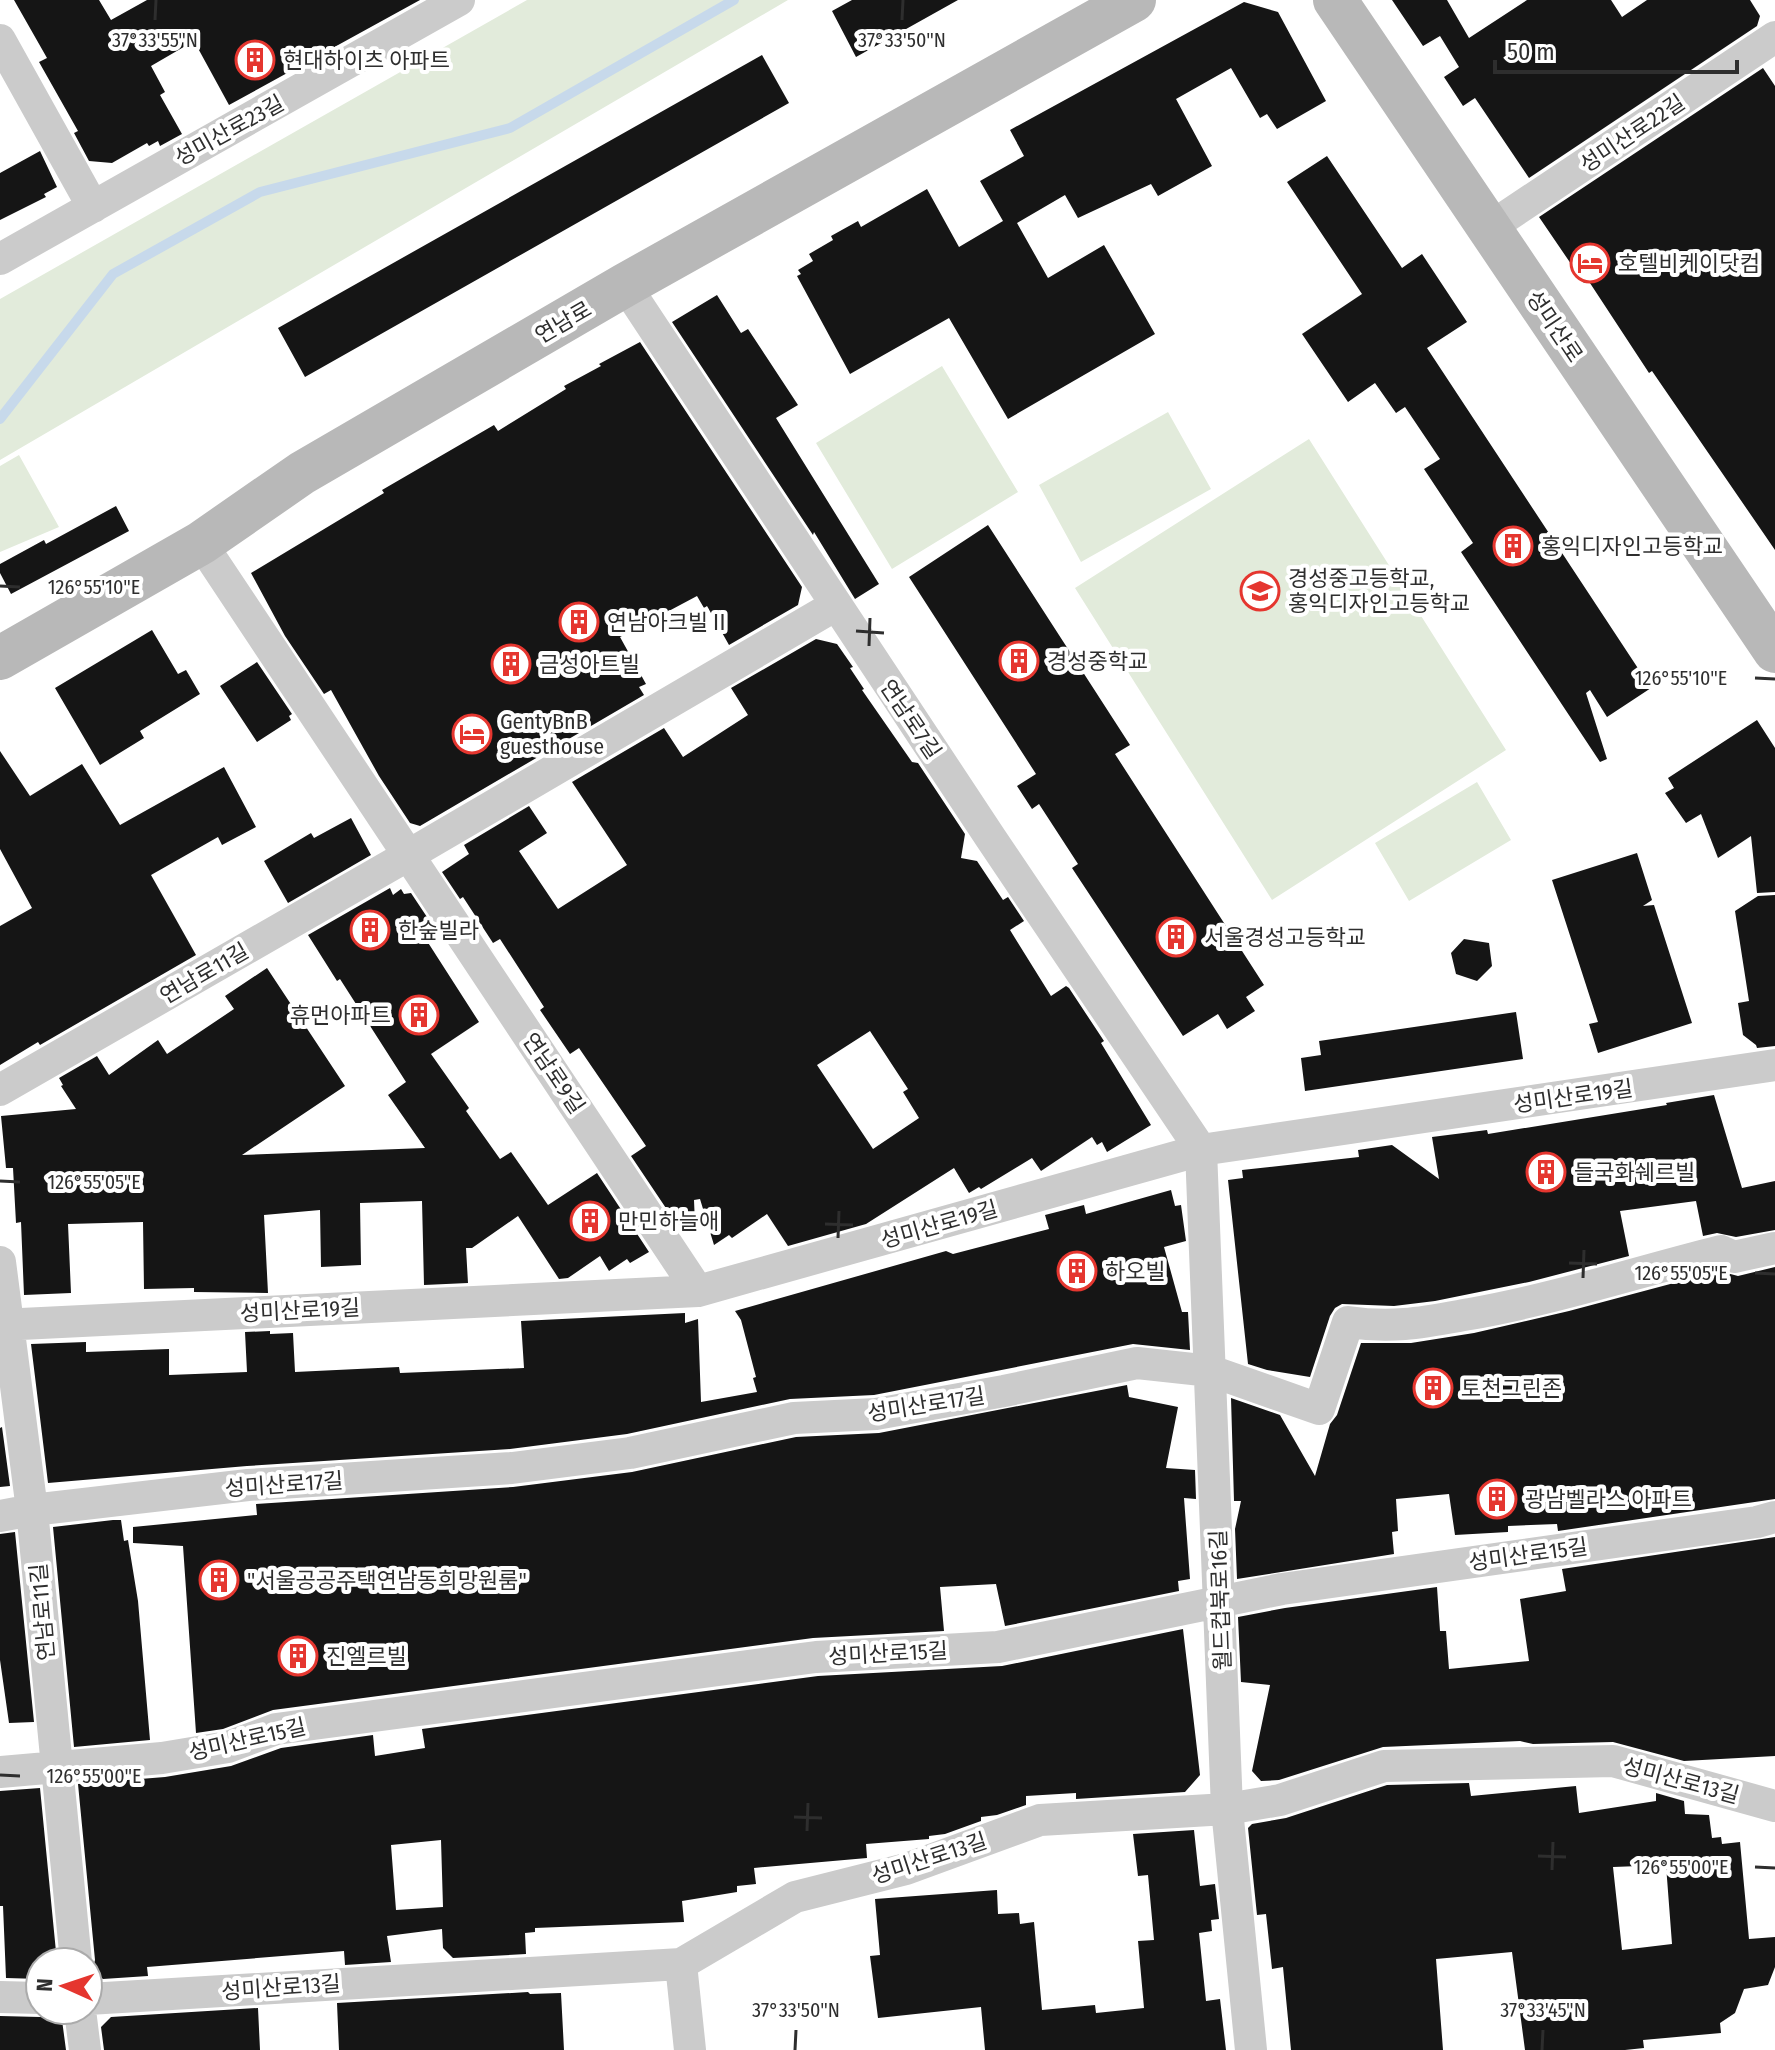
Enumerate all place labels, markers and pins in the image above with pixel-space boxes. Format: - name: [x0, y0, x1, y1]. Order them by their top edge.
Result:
- building icon: 현대하이츠 아파트: [234, 39, 276, 81]
- place label: 현대하이츠 아파트: [283, 47, 450, 74]
- hotel icon: 호텔비케이닷컴: [1569, 242, 1611, 284]
- place label: 호텔비케이닷컴: [1618, 250, 1760, 277]
- building icon: 홍익디자인고등학교: [1492, 525, 1534, 567]
- place label: 홍익디자인고등학교: [1541, 533, 1723, 560]
- place label: 경성중고등학교, 홍익디자인고등학교: [1288, 565, 1470, 617]
- school or university icon: 경성중고등학교, 홍익디자인고등학교: [1239, 570, 1281, 612]
- building icon: 연남아크빌Ⅱ: [558, 601, 600, 643]
- place label: 연남아크빌Ⅱ: [607, 609, 730, 636]
- building icon: 경성중학교: [998, 640, 1040, 682]
- building icon: 금성아트빌: [490, 643, 532, 685]
- place label: 경성중학교: [1047, 648, 1148, 675]
- place label: 금성아트빌: [539, 651, 640, 678]
- place label: GentyBnB guesthouse: [500, 708, 604, 760]
- hotel icon: GentyBnB guesthouse: [451, 713, 493, 755]
- building icon: 한숲빌라: [349, 909, 391, 951]
- building icon: 서울경성고등학교: [1155, 916, 1197, 958]
- place label: 한숲빌라: [398, 917, 479, 944]
- place label: 서울경성고등학교: [1204, 924, 1366, 951]
- building icon: 휴먼아파트: [398, 994, 440, 1036]
- place label: 휴먼아파트: [290, 1002, 391, 1029]
- building icon: 들국화쉐르빌: [1525, 1151, 1567, 1193]
- place label: 들국화쉐르빌: [1574, 1159, 1695, 1186]
- building icon: 만민하늘애: [569, 1200, 611, 1242]
- place label: 만민하늘애: [618, 1208, 719, 1235]
- building icon: 하오빌: [1056, 1250, 1098, 1292]
- place label: 하오빌: [1105, 1258, 1166, 1285]
- building icon: 토천그린존: [1412, 1367, 1454, 1409]
- place label: 토천그린존: [1461, 1375, 1562, 1402]
- building icon: 광남벨라스 아파트: [1476, 1478, 1518, 1520]
- place label: 광남벨라스 아파트: [1525, 1486, 1692, 1513]
- building icon: "서울공공주택연남동희망원룸": [198, 1559, 240, 1601]
- place label: "서울공공주택연남동희망원룸": [247, 1567, 527, 1594]
- building icon: 진엘르빌: [277, 1635, 319, 1677]
- place label: 진엘르빌: [326, 1643, 407, 1670]

